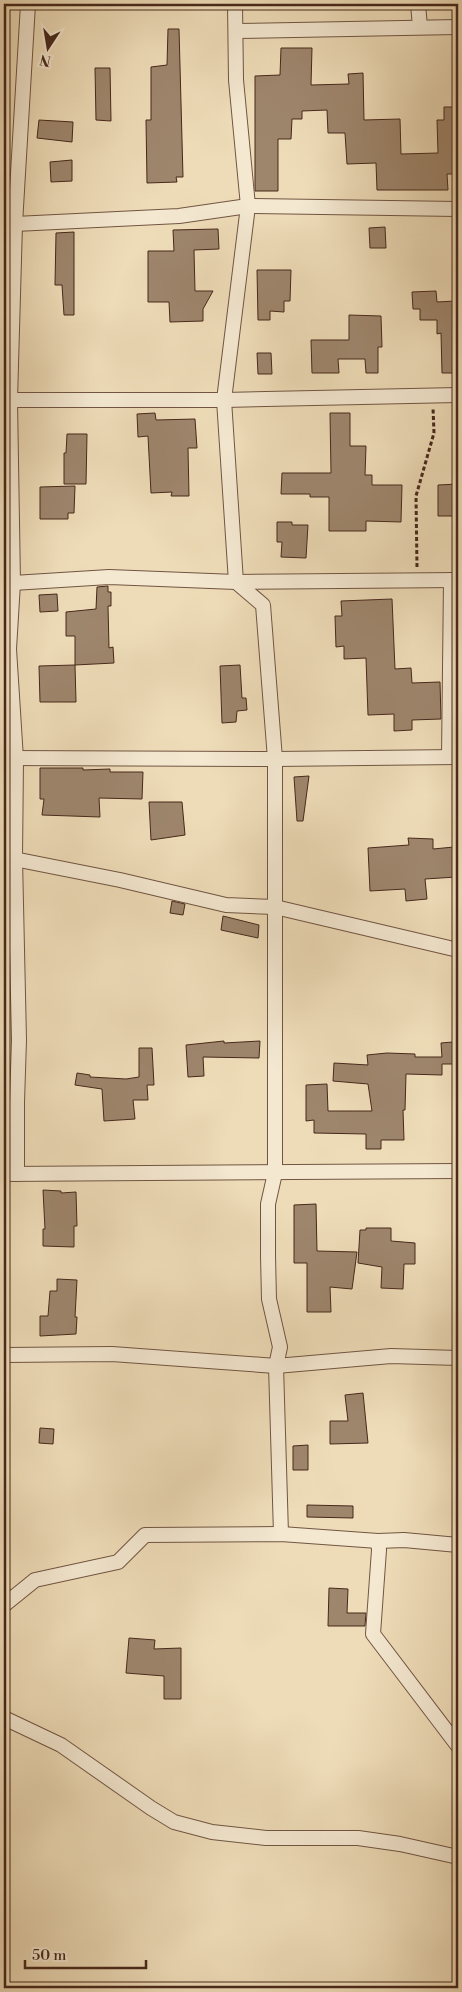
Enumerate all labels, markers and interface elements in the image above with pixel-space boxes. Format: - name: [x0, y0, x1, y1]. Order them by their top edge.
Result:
- north arrow: [22, 22, 72, 72]
- text: N: [38, 50, 53, 70]
- scale bar: [25, 1937, 146, 1969]
- text: 50 m: [32, 1946, 66, 1965]

